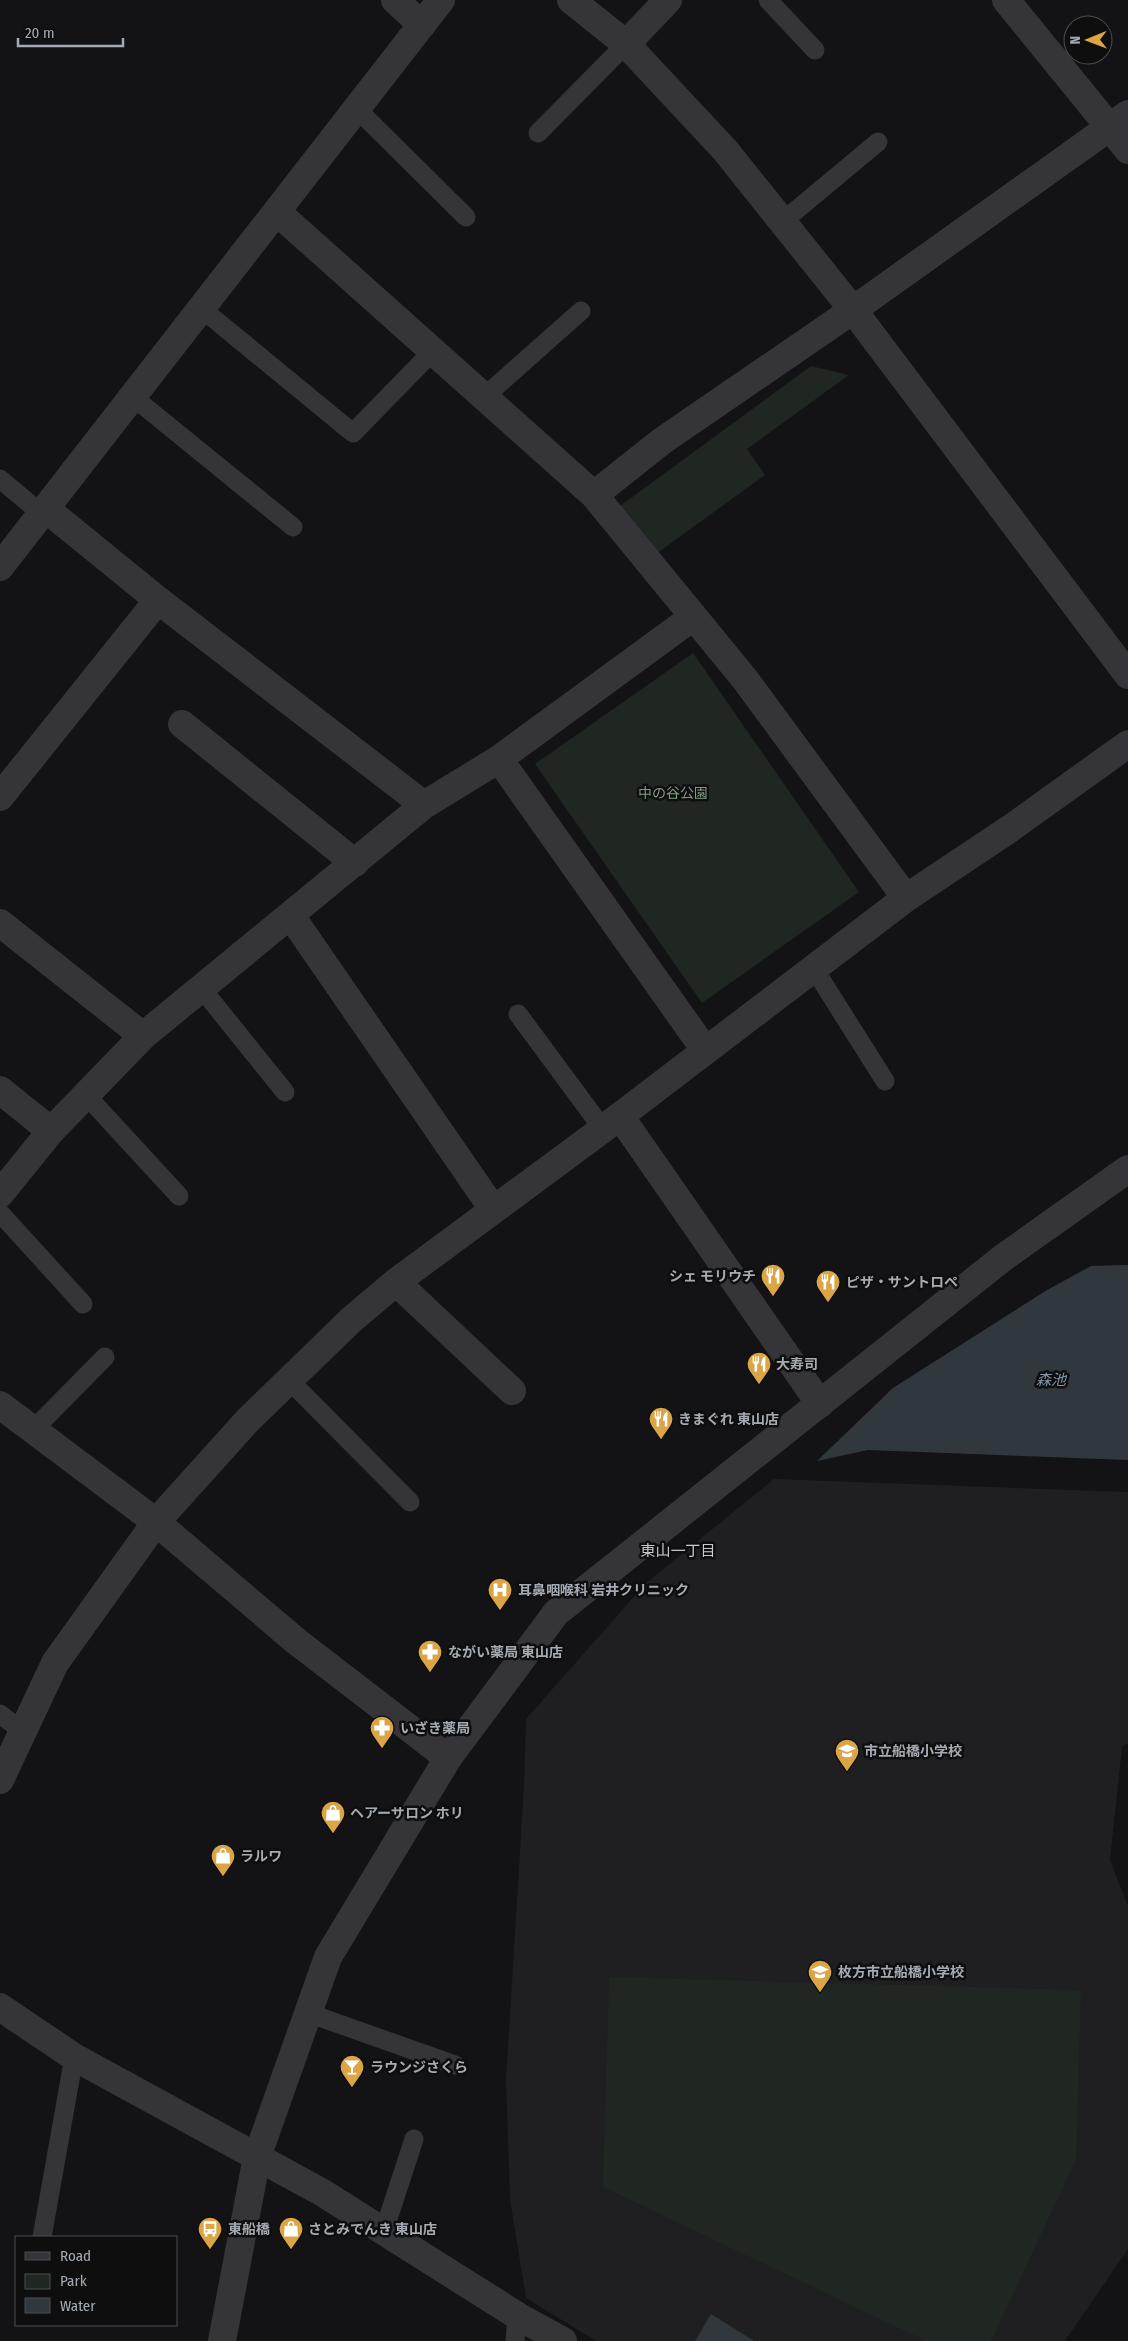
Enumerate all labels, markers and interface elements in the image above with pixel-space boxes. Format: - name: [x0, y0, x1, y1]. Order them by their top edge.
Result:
- scale bar: [18, 15, 122, 47]
- north arrow: [1063, 15, 1113, 65]
- text: 20 m: [25, 24, 55, 42]
- text: N: [1067, 36, 1084, 45]
- park label: 中の谷公園: [638, 785, 708, 802]
- restaurant icon: シェ モリウチ: [760, 1263, 786, 1297]
- place label: シェ モリウチ: [669, 1268, 756, 1285]
- restaurant icon: ピザ・サントロペ: [815, 1269, 841, 1303]
- place label: ピザ・サントロペ: [846, 1274, 958, 1291]
- restaurant icon: 大寿司: [746, 1351, 772, 1385]
- place label: 大寿司: [776, 1356, 818, 1373]
- water label: 森池: [1036, 1371, 1068, 1389]
- restaurant icon: きまぐれ 東山店: [648, 1406, 674, 1440]
- place label: きまぐれ 東山店: [678, 1411, 779, 1428]
- district label: 東山一丁目: [640, 1542, 716, 1560]
- hospital icon: 耳鼻咽喉科 岩井クリニック: [487, 1577, 513, 1611]
- place label: 耳鼻咽喉科 岩井クリニック: [518, 1582, 689, 1599]
- pharmacy icon: ながい薬局 東山店: [417, 1639, 443, 1673]
- place label: ながい薬局 東山店: [448, 1644, 563, 1661]
- pharmacy icon: いざき薬局: [369, 1715, 395, 1749]
- place label: いざき薬局: [400, 1720, 470, 1737]
- school or university icon: 市立船橋小学校: [834, 1738, 860, 1772]
- place label: 市立船橋小学校: [864, 1743, 962, 1760]
- shop icon: ヘアーサロン ホリ: [320, 1800, 346, 1834]
- place label: ヘアーサロン ホリ: [350, 1805, 464, 1822]
- shop icon: ラルワ: [210, 1843, 236, 1877]
- place label: ラルワ: [240, 1848, 282, 1865]
- school or university icon: 枚方市立船橋小学校: [807, 1959, 833, 1993]
- place label: 枚方市立船橋小学校: [838, 1964, 964, 1981]
- bar icon: ラウンジさくら: [339, 2054, 365, 2088]
- place label: ラウンジさくら: [370, 2059, 468, 2076]
- bus stop icon: 東船橋: [197, 2216, 223, 2250]
- shop icon: さとみでんき 東山店: [278, 2216, 304, 2250]
- place label: 東船橋: [228, 2221, 270, 2238]
- place label: さとみでんき 東山店: [308, 2221, 437, 2238]
- legend: [15, 2236, 178, 2326]
- text: Road: [60, 2247, 91, 2265]
- text: Park: [60, 2272, 87, 2290]
- text: Water: [60, 2297, 96, 2315]

